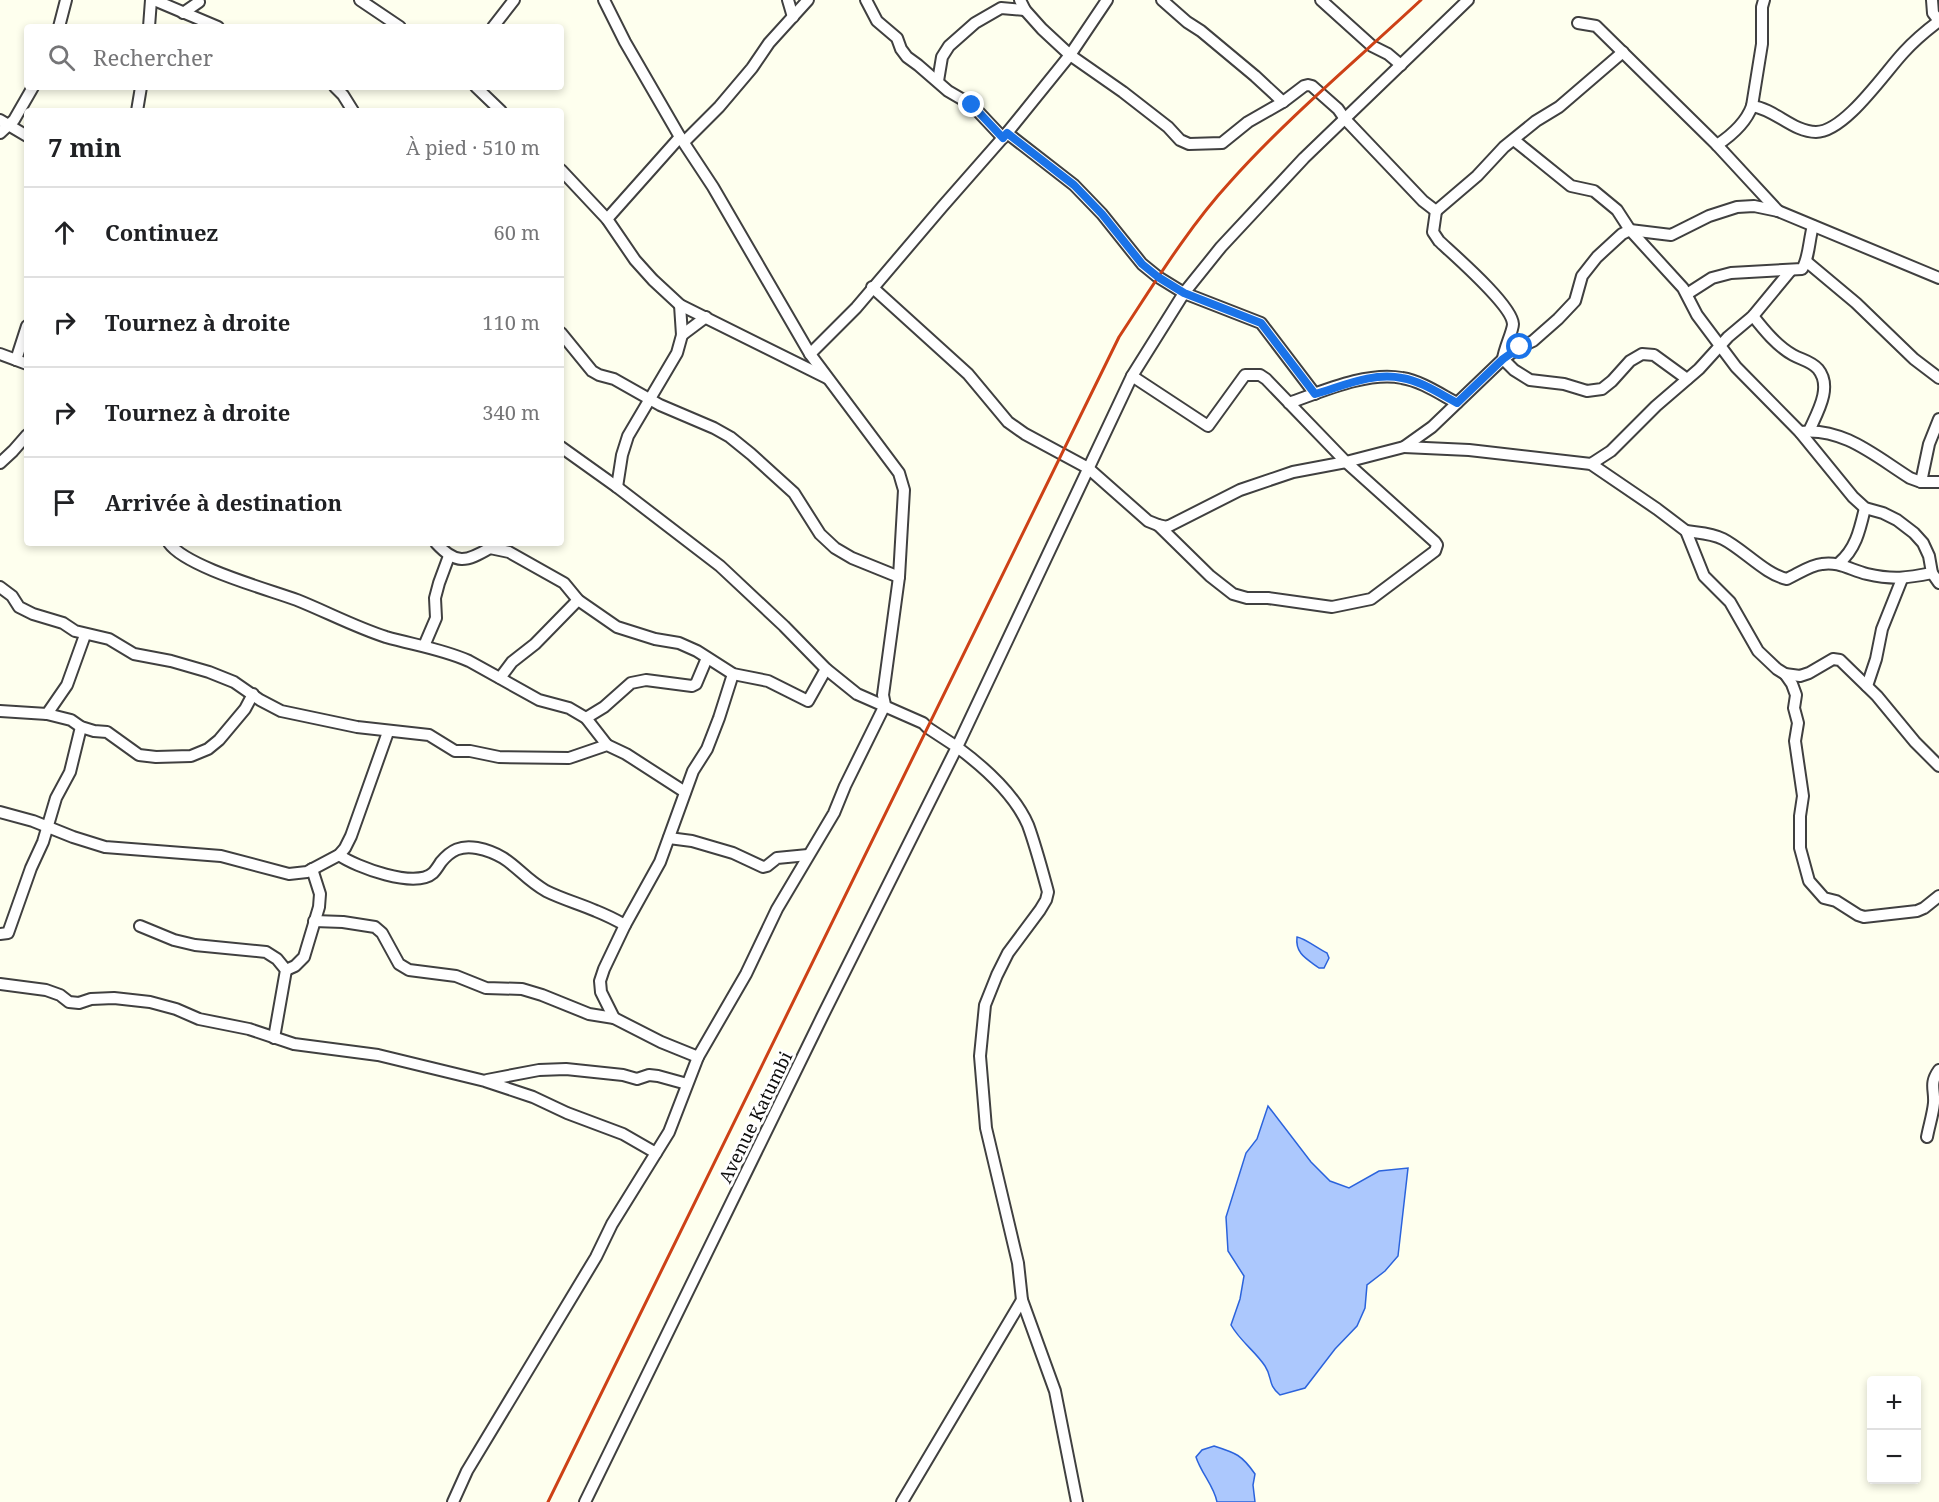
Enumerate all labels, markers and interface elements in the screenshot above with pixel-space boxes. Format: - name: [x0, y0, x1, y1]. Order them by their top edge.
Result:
- search box: [24, 24, 564, 90]
- icon: search: [45, 41, 78, 74]
- text: Rechercher: [93, 42, 213, 72]
- route end: [958, 91, 984, 117]
- text: 7 min: [48, 129, 122, 165]
- text: À pied · 510 m: [406, 134, 540, 161]
- icon: ahead: [48, 216, 81, 249]
- text: Continuez: [105, 217, 218, 247]
- text: 60 m: [494, 219, 540, 246]
- icon: right: [48, 306, 81, 339]
- text: Tournez à droite: [105, 307, 290, 337]
- text: 110 m: [482, 309, 540, 336]
- route start: [1506, 333, 1532, 359]
- icon: right: [48, 396, 81, 429]
- text: Tournez à droite: [105, 397, 290, 427]
- text: 340 m: [482, 399, 540, 426]
- icon: arrive: [48, 486, 81, 519]
- text: Arrivée à destination: [105, 487, 342, 517]
- street label: Avenue Katumbi: [713, 1047, 797, 1187]
- map controls: [1867, 1376, 1921, 1484]
- button: +: [1867, 1376, 1921, 1430]
- button: −: [1867, 1430, 1921, 1484]

